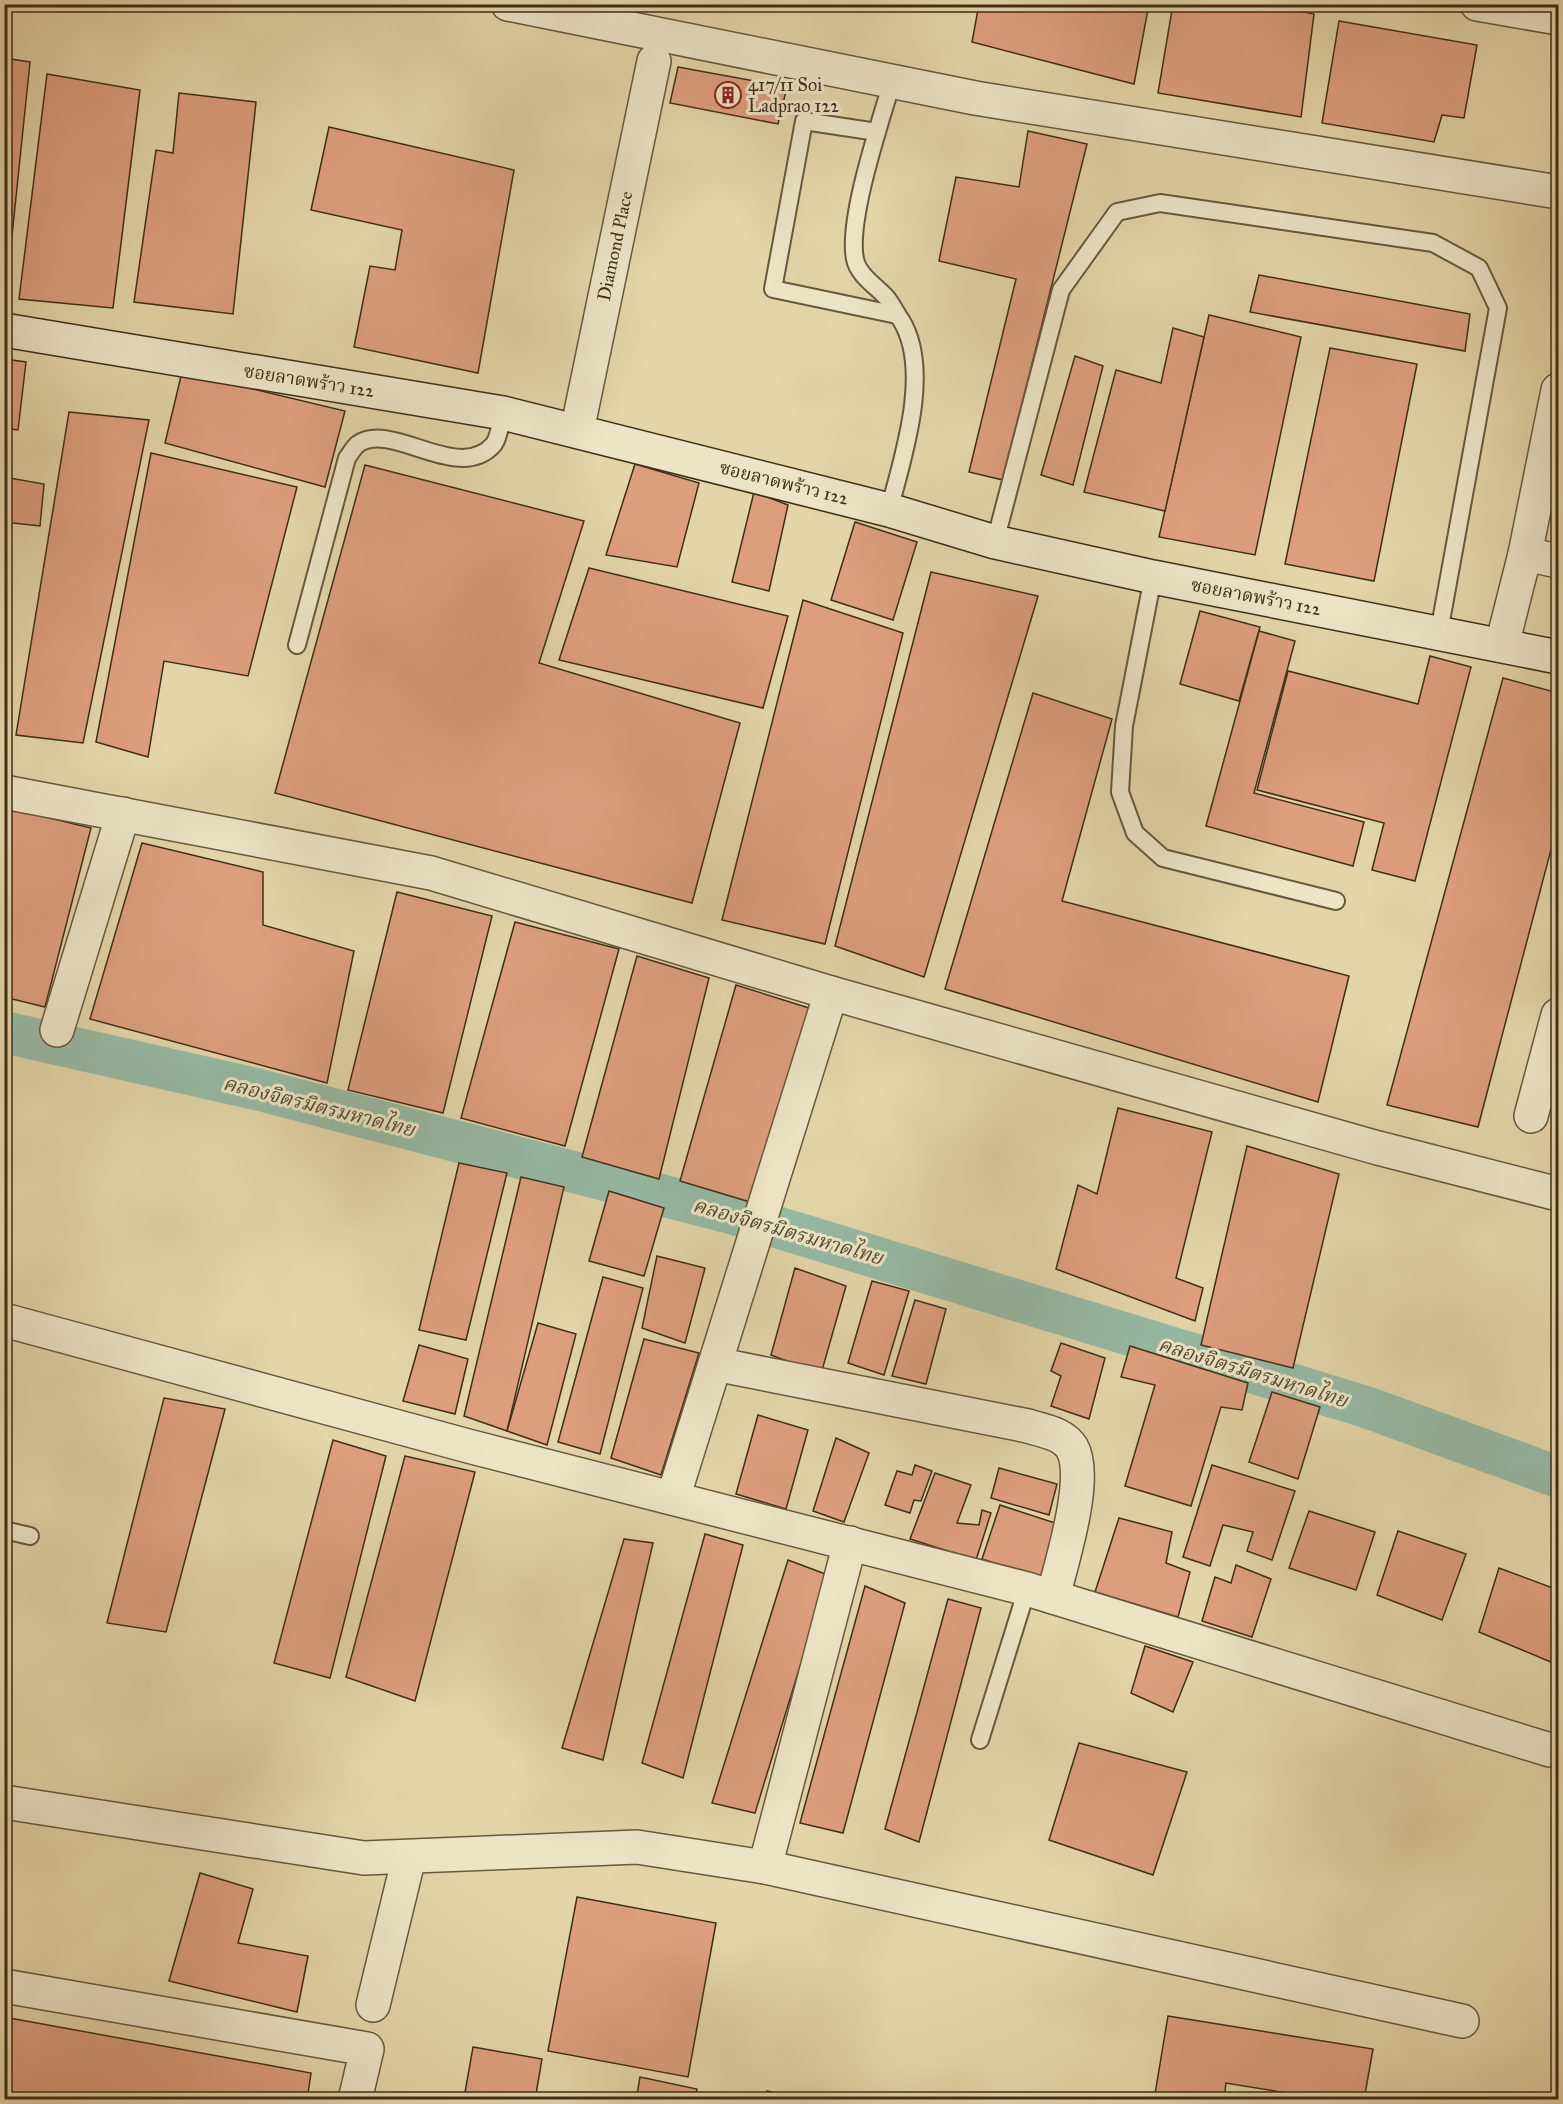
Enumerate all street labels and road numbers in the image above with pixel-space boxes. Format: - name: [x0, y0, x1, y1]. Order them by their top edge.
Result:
- street label: Diamond Place: [593, 189, 637, 303]
- street label: ซอยลาดพร้าว 122: [242, 360, 376, 402]
- street label: ซอยลาดพร้าว 122: [717, 456, 851, 510]
- street label: ซอยลาดพร้าว 122: [1189, 574, 1323, 620]

